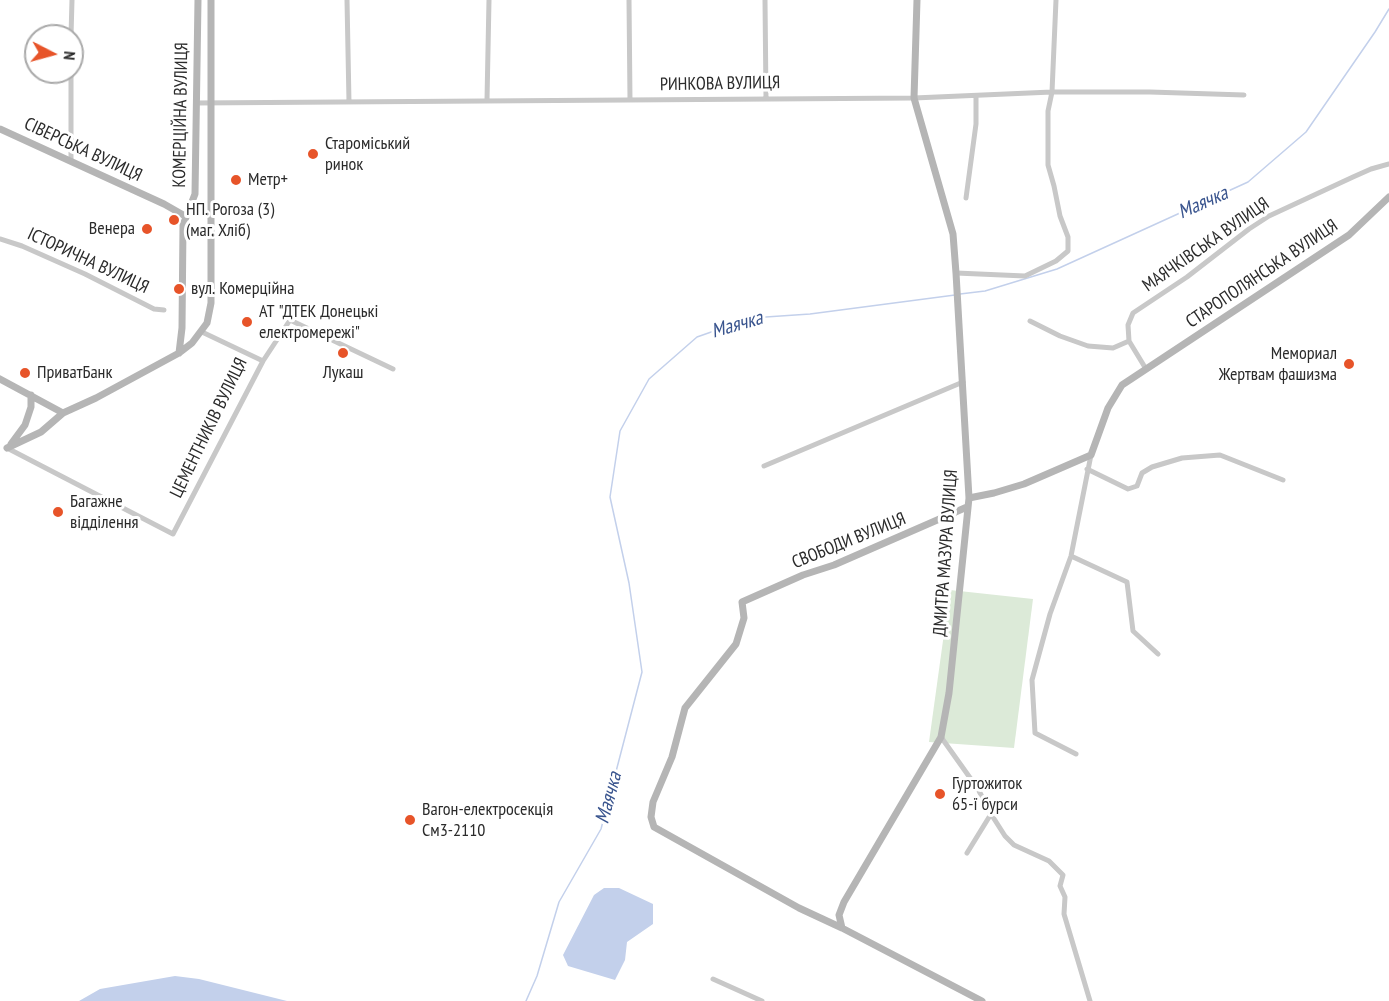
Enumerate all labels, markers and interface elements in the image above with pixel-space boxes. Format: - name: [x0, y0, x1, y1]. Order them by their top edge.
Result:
- north arrow: [24, 24, 84, 84]
- street label: КОМЕРЦІЙНА ВУЛИЦЯ: [169, 42, 193, 188]
- text: N: [60, 50, 80, 61]
- street label: РИНКОВА ВУЛИЦЯ: [660, 72, 780, 96]
- street label: СІВЕРСЬКА ВУЛИЦЯ: [21, 113, 145, 187]
- place label: Староміський ринок: [325, 133, 410, 176]
- marker: Староміський ринок: [306, 147, 320, 161]
- place label: Метр+: [248, 169, 288, 191]
- marker: Метр+: [229, 173, 243, 187]
- water label: Маячка: [1174, 181, 1232, 225]
- street label: МАЯЧКІВСЬКА ВУЛИЦЯ: [1139, 193, 1273, 297]
- place label: НП. Рогоза (3) (маг. Хліб): [186, 199, 274, 242]
- marker: НП. Рогоза (3) (маг. Хліб): [167, 213, 181, 227]
- street label: СТАРОПОЛЯНСЬКА ВУЛИЦЯ: [1182, 215, 1342, 333]
- place label: Венера: [89, 218, 135, 240]
- marker: Венера: [140, 222, 154, 236]
- street label: ІСТОРИЧНА ВУЛИЦЯ: [24, 223, 152, 299]
- place label: вул. Комерційна: [191, 278, 294, 300]
- marker: вул. Комерційна: [172, 282, 186, 296]
- place label: АТ "ДТЕК Донецькі електромережі": [259, 301, 378, 344]
- water label: Маячка: [709, 306, 765, 344]
- marker: АТ "ДТЕК Донецькі електромережі": [240, 315, 254, 329]
- place label: Мемориал Жертвам фашизма: [1219, 343, 1337, 386]
- marker: Лукаш: [336, 346, 350, 360]
- street label: ЦЕМЕНТНИКІВ ВУЛИЦЯ: [166, 355, 252, 501]
- marker: Мемориал Жертвам фашизма: [1342, 357, 1356, 371]
- place label: ПриватБанк: [37, 362, 112, 384]
- place label: Лукаш: [323, 362, 363, 384]
- marker: ПриватБанк: [18, 366, 32, 380]
- street label: ДМИТРА МАЗУРА ВУЛИЦЯ: [929, 469, 963, 637]
- place label: Багажне відділення: [70, 491, 139, 534]
- marker: Багажне відділення: [51, 505, 65, 519]
- street label: СВОБОДИ ВУЛИЦЯ: [789, 508, 909, 574]
- water label: Маячка: [591, 770, 627, 826]
- place label: Гуртожиток 65-ї бурси: [952, 773, 1022, 816]
- marker: Гуртожиток 65-ї бурси: [933, 787, 947, 801]
- place label: Вагон-електросекція См3-2110: [422, 799, 553, 842]
- marker: Вагон-електросекція См3-2110: [403, 813, 417, 827]

